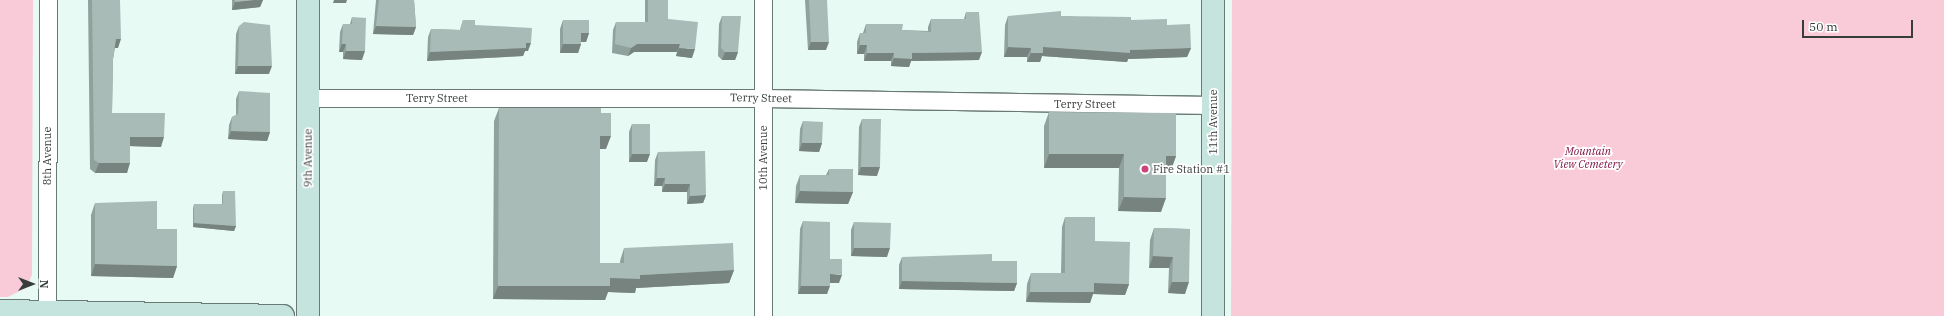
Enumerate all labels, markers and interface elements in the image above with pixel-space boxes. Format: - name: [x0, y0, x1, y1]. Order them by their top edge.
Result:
- scale bar: [1804, 12, 1915, 38]
- text: 50 m: [1809, 19, 1838, 34]
- street label: 11th Avenue: [1206, 89, 1220, 155]
- street label: Terry Street: [406, 91, 468, 105]
- street label: Terry Street: [730, 91, 792, 105]
- street label: Terry Street: [1054, 97, 1116, 111]
- street label: 10th Avenue: [756, 125, 770, 191]
- street label: 8th Avenue: [40, 127, 54, 185]
- street label: 9th Avenue: [301, 129, 315, 187]
- park label: Mountain View Cemetery: [1554, 145, 1622, 171]
- place label: Fire Station #1: [1153, 162, 1230, 176]
- marker: Fire Station #1: [1140, 164, 1150, 174]
- north arrow: [12, 264, 52, 304]
- text: N: [37, 280, 51, 288]

